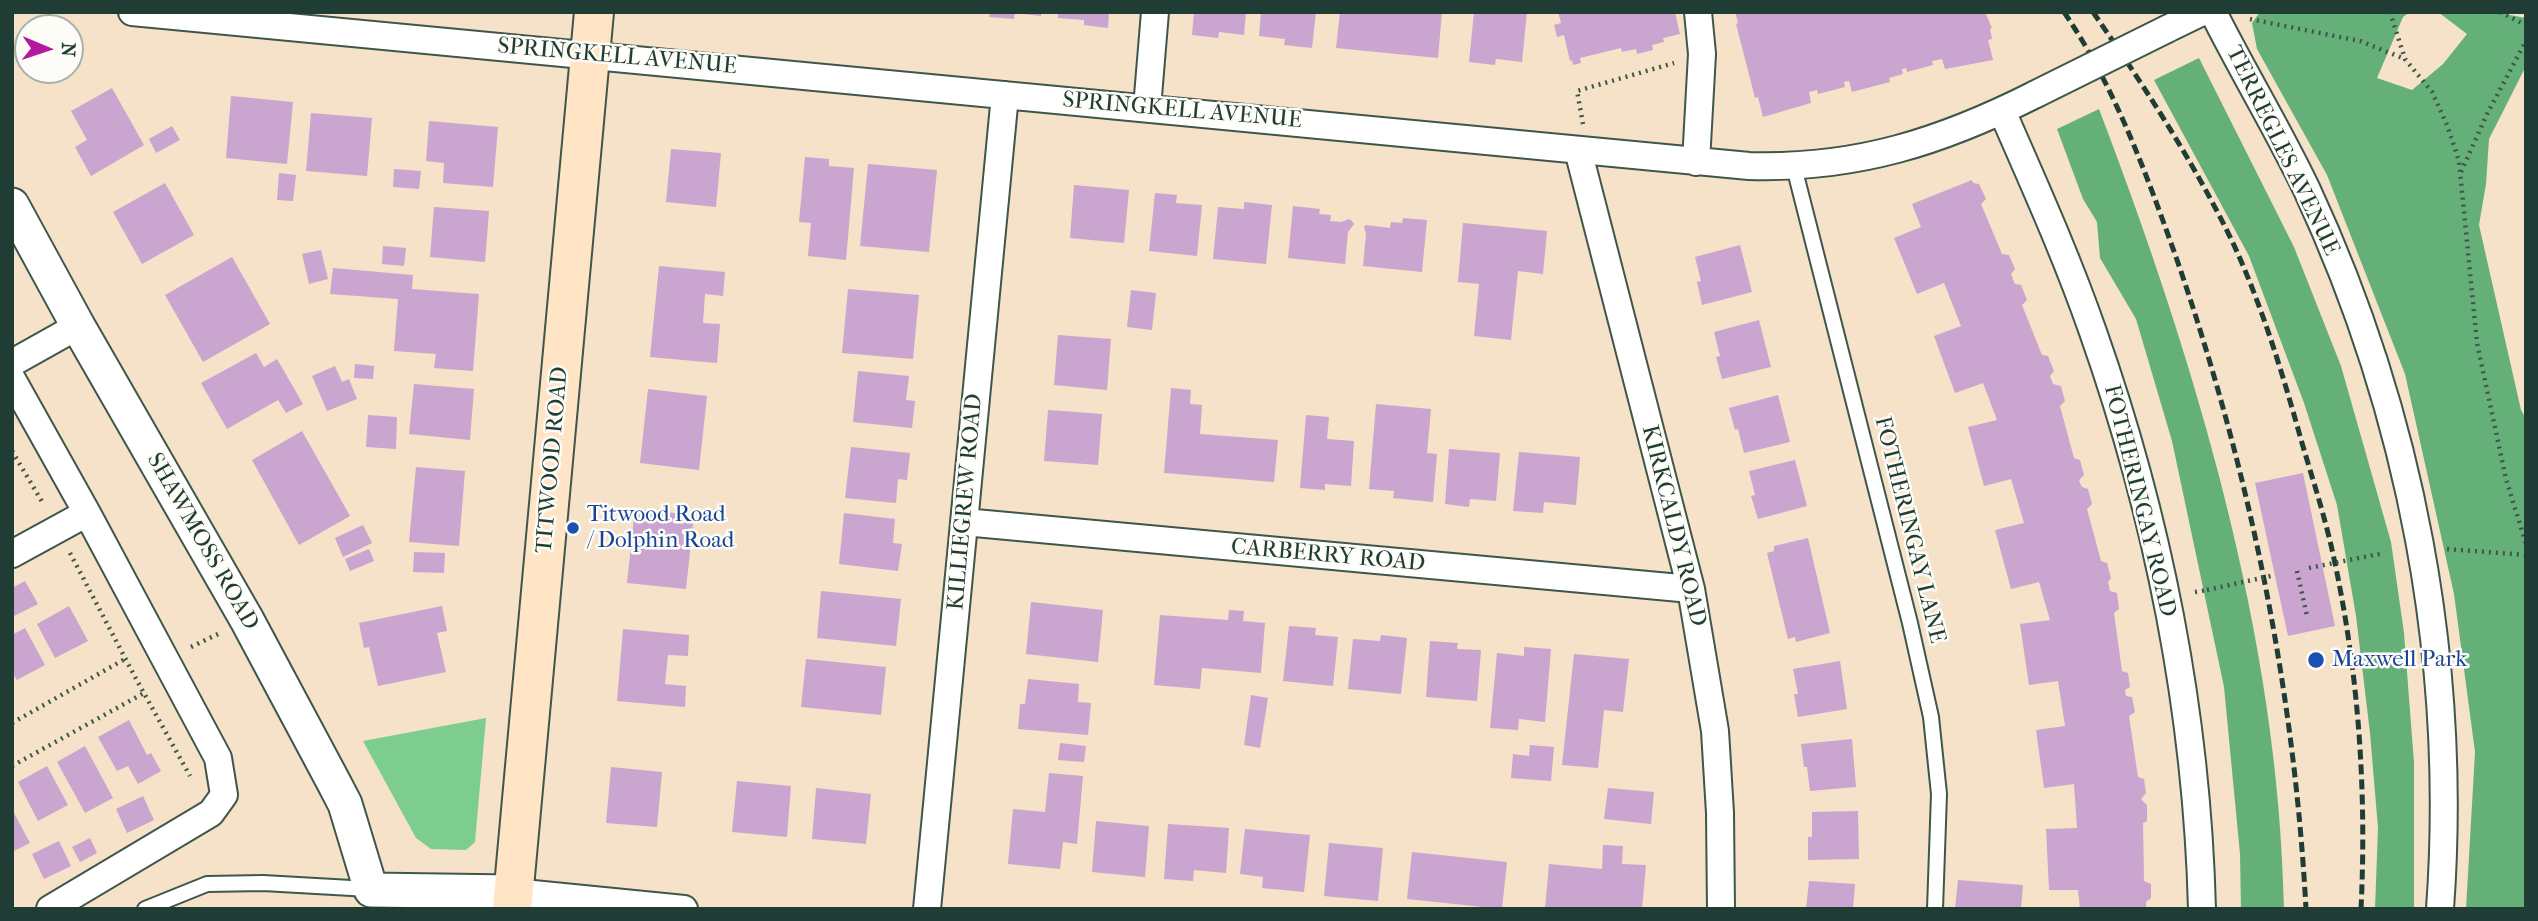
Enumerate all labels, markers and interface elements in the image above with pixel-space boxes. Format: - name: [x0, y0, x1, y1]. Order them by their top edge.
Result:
- north arrow: [14, 14, 84, 84]
- street label: SPRINGKELL AVENUE: [496, 33, 738, 81]
- text: N: [57, 42, 79, 57]
- street label: TERREGLES AVENUE: [2219, 42, 2345, 260]
- street label: SPRINGKELL AVENUE: [1061, 87, 1303, 135]
- street label: TITWOOD ROAD: [531, 366, 575, 554]
- street label: FOTHERINGAY ROAD: [2097, 382, 2181, 620]
- street label: KILLIEGREW ROAD: [943, 393, 989, 611]
- street label: FOTHERINGAY LANE: [1867, 414, 1951, 646]
- street label: KIRKCALDY ROAD: [1635, 423, 1711, 629]
- street label: SHAWMOSS ROAD: [140, 448, 264, 636]
- place label: Titwood Road / Dolphin Road: [587, 501, 734, 555]
- marker: Titwood Road / Dolphin Road: [565, 520, 581, 536]
- street label: CARBERRY ROAD: [1230, 534, 1426, 578]
- place label: Maxwell Park: [2332, 646, 2467, 674]
- marker: Maxwell Park: [2306, 650, 2326, 670]

